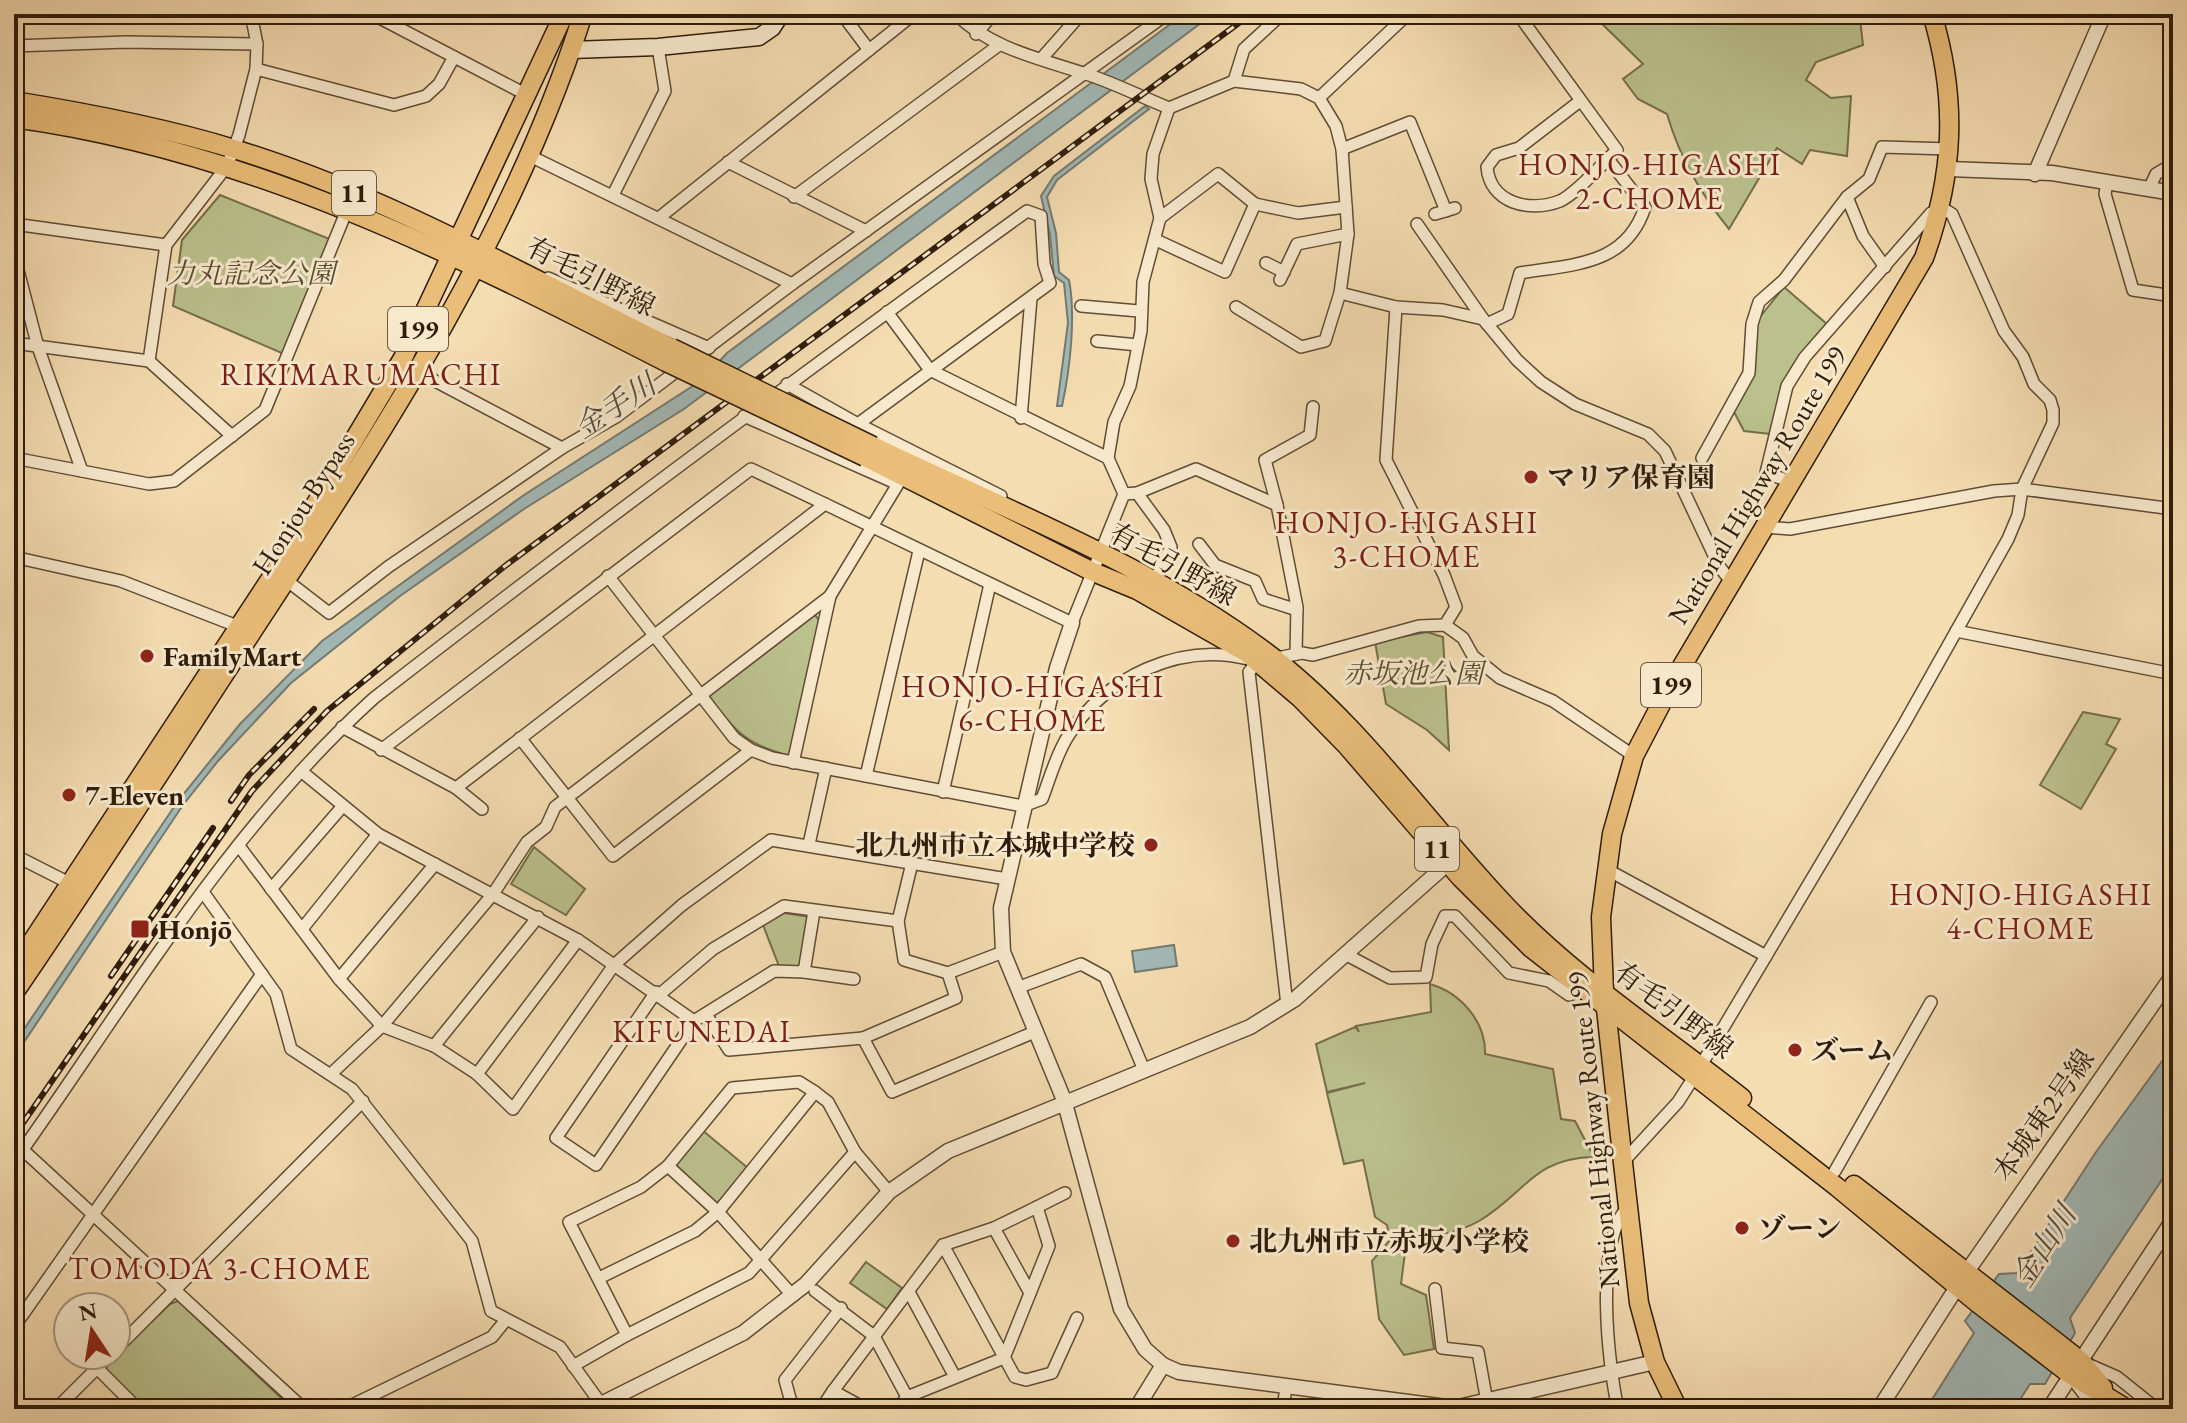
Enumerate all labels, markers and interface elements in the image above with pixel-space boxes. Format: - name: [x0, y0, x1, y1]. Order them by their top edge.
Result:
- district label: HONJO-HIGASHI 2-CHOME: [1518, 145, 1782, 218]
- road number: 11: [332, 171, 376, 215]
- street label: 有毛引野線: [520, 228, 662, 324]
- park label: 力丸記念公園: [167, 255, 339, 291]
- road number: 199: [388, 307, 448, 351]
- street label: National Highway Route 199: [1660, 339, 1854, 631]
- district label: RIKIMARUMACHI: [220, 355, 502, 394]
- water label: 金手川: [566, 363, 666, 446]
- street label: Honjou Bypass: [243, 425, 363, 581]
- place label: マリア保育園: [1547, 459, 1715, 495]
- marker: マリア保育園: [1522, 468, 1540, 486]
- district label: HONJO-HIGASHI 3-CHOME: [1275, 503, 1539, 576]
- street label: 有毛引野線: [1103, 514, 1243, 614]
- place label: FamilyMart: [163, 638, 302, 674]
- marker: FamilyMart: [138, 647, 156, 665]
- park label: 赤坂池公園: [1343, 655, 1487, 691]
- road number: 199: [1641, 663, 1701, 707]
- district label: HONJO-HIGASHI 6-CHOME: [901, 667, 1165, 740]
- place label: 7-Eleven: [85, 777, 184, 813]
- marker: 7-Eleven: [60, 786, 78, 804]
- place label: 北九州市立本城中学校: [855, 827, 1135, 863]
- road number: 11: [1415, 827, 1459, 871]
- marker: 北九州市立本城中学校: [1142, 836, 1160, 854]
- district label: HONJO-HIGASHI 4-CHOME: [1889, 875, 2153, 948]
- place label: Honjō: [158, 911, 232, 947]
- marker: Honjō: [129, 918, 151, 940]
- street label: 有毛引野線: [1607, 953, 1741, 1067]
- street label: National Highway Route 199: [1558, 970, 1628, 1290]
- district label: KIFUNEDAI: [612, 1012, 792, 1051]
- place label: ズーム: [1811, 1032, 1894, 1068]
- marker: ズーム: [1786, 1041, 1804, 1059]
- street label: 本城東2号線: [1984, 1042, 2102, 1188]
- water label: 金山川: [2003, 1195, 2086, 1294]
- place label: ゾーン: [1758, 1210, 1841, 1246]
- marker: ゾーン: [1733, 1219, 1751, 1237]
- place label: 北九州市立赤坂小学校: [1249, 1223, 1529, 1259]
- marker: 北九州市立赤坂小学校: [1224, 1232, 1242, 1250]
- district label: TOMODA 3-CHOME: [68, 1249, 372, 1288]
- north arrow: [52, 1291, 132, 1371]
- text: N: [76, 1296, 100, 1328]

